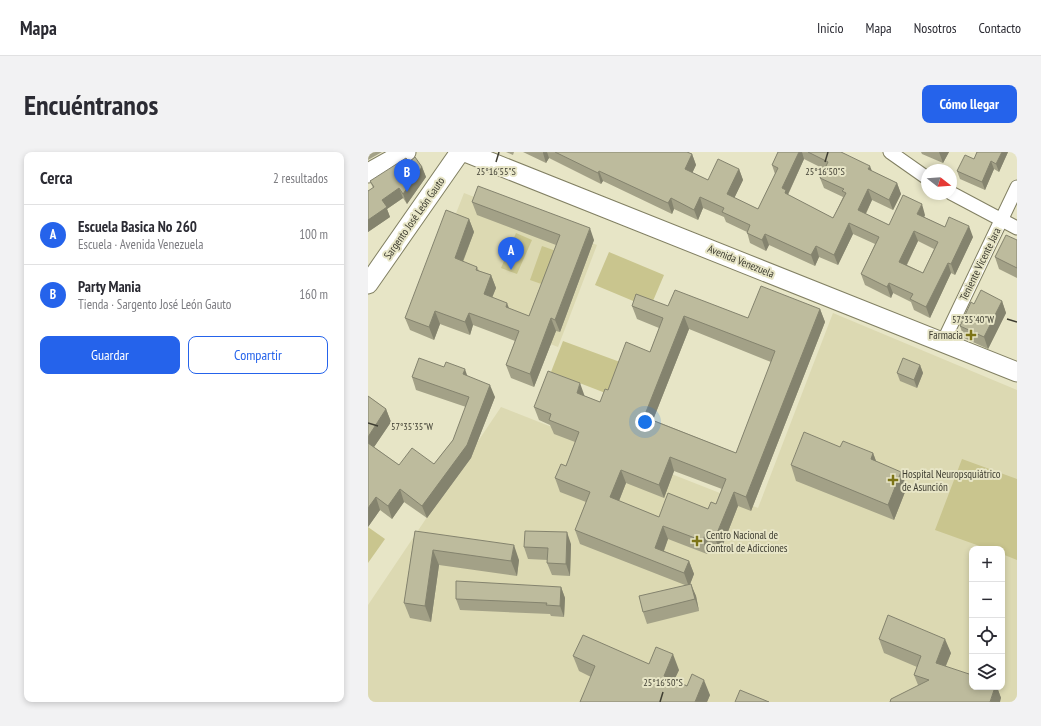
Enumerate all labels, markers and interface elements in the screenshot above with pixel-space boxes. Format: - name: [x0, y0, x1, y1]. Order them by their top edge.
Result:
- text: Mapa: [20, 16, 57, 40]
- text: Inicio: [817, 19, 844, 37]
- text: Mapa: [866, 19, 892, 37]
- text: Nosotros: [914, 19, 957, 37]
- text: Contacto: [979, 19, 1021, 37]
- button: Cómo llegar: [922, 85, 1017, 123]
- text: Encuéntranos: [24, 86, 158, 123]
- pin: B: [394, 159, 420, 192]
- north arrow: [921, 164, 957, 200]
- text: 25°16'55"S: [476, 165, 516, 178]
- text: 25°16'50"S: [805, 165, 845, 178]
- text: Cerca: [40, 167, 73, 189]
- text: 2 resultados: [273, 170, 328, 187]
- street label: Sargento José León Gauto: [380, 174, 448, 262]
- text: Escuela Basica No 260: [78, 217, 197, 236]
- street label: Teniente Vicente Jara: [956, 225, 1004, 303]
- text: A: [50, 226, 56, 243]
- text: 100 m: [299, 226, 328, 243]
- text: Escuela · Avenida Venezuela: [78, 236, 203, 253]
- pin: A: [498, 237, 524, 270]
- street label: Avenida Venezuela: [706, 241, 776, 281]
- text: Party Mania: [78, 277, 141, 296]
- text: B: [50, 286, 56, 303]
- text: 160 m: [299, 286, 328, 303]
- text: Tienda · Sargento José León Gauto: [78, 296, 231, 313]
- text: 57°35'40"W: [952, 313, 994, 326]
- place label: Farmacia: [929, 328, 963, 342]
- marker: Farmacia: [966, 330, 976, 340]
- button: Guardar: [40, 336, 180, 374]
- button: Compartir: [188, 336, 328, 374]
- your location: [635, 412, 655, 432]
- text: 57°35'35"W: [391, 420, 433, 433]
- place label: Hospital Neuropsquiátrico de Asunción: [902, 467, 1001, 494]
- marker: Hospital Neuropsquiátrico de Asunción: [887, 474, 899, 486]
- place label: Centro Nacional de Control de Adicciones: [706, 528, 788, 555]
- marker: Centro Nacional de Control de Adicciones: [691, 535, 703, 547]
- map controls: [969, 546, 1005, 690]
- button: +: [969, 546, 1005, 582]
- button: −: [969, 582, 1005, 618]
- button: locate: [969, 618, 1005, 654]
- button: layers: [969, 654, 1005, 690]
- text: 25°16'50"S: [643, 676, 683, 689]

